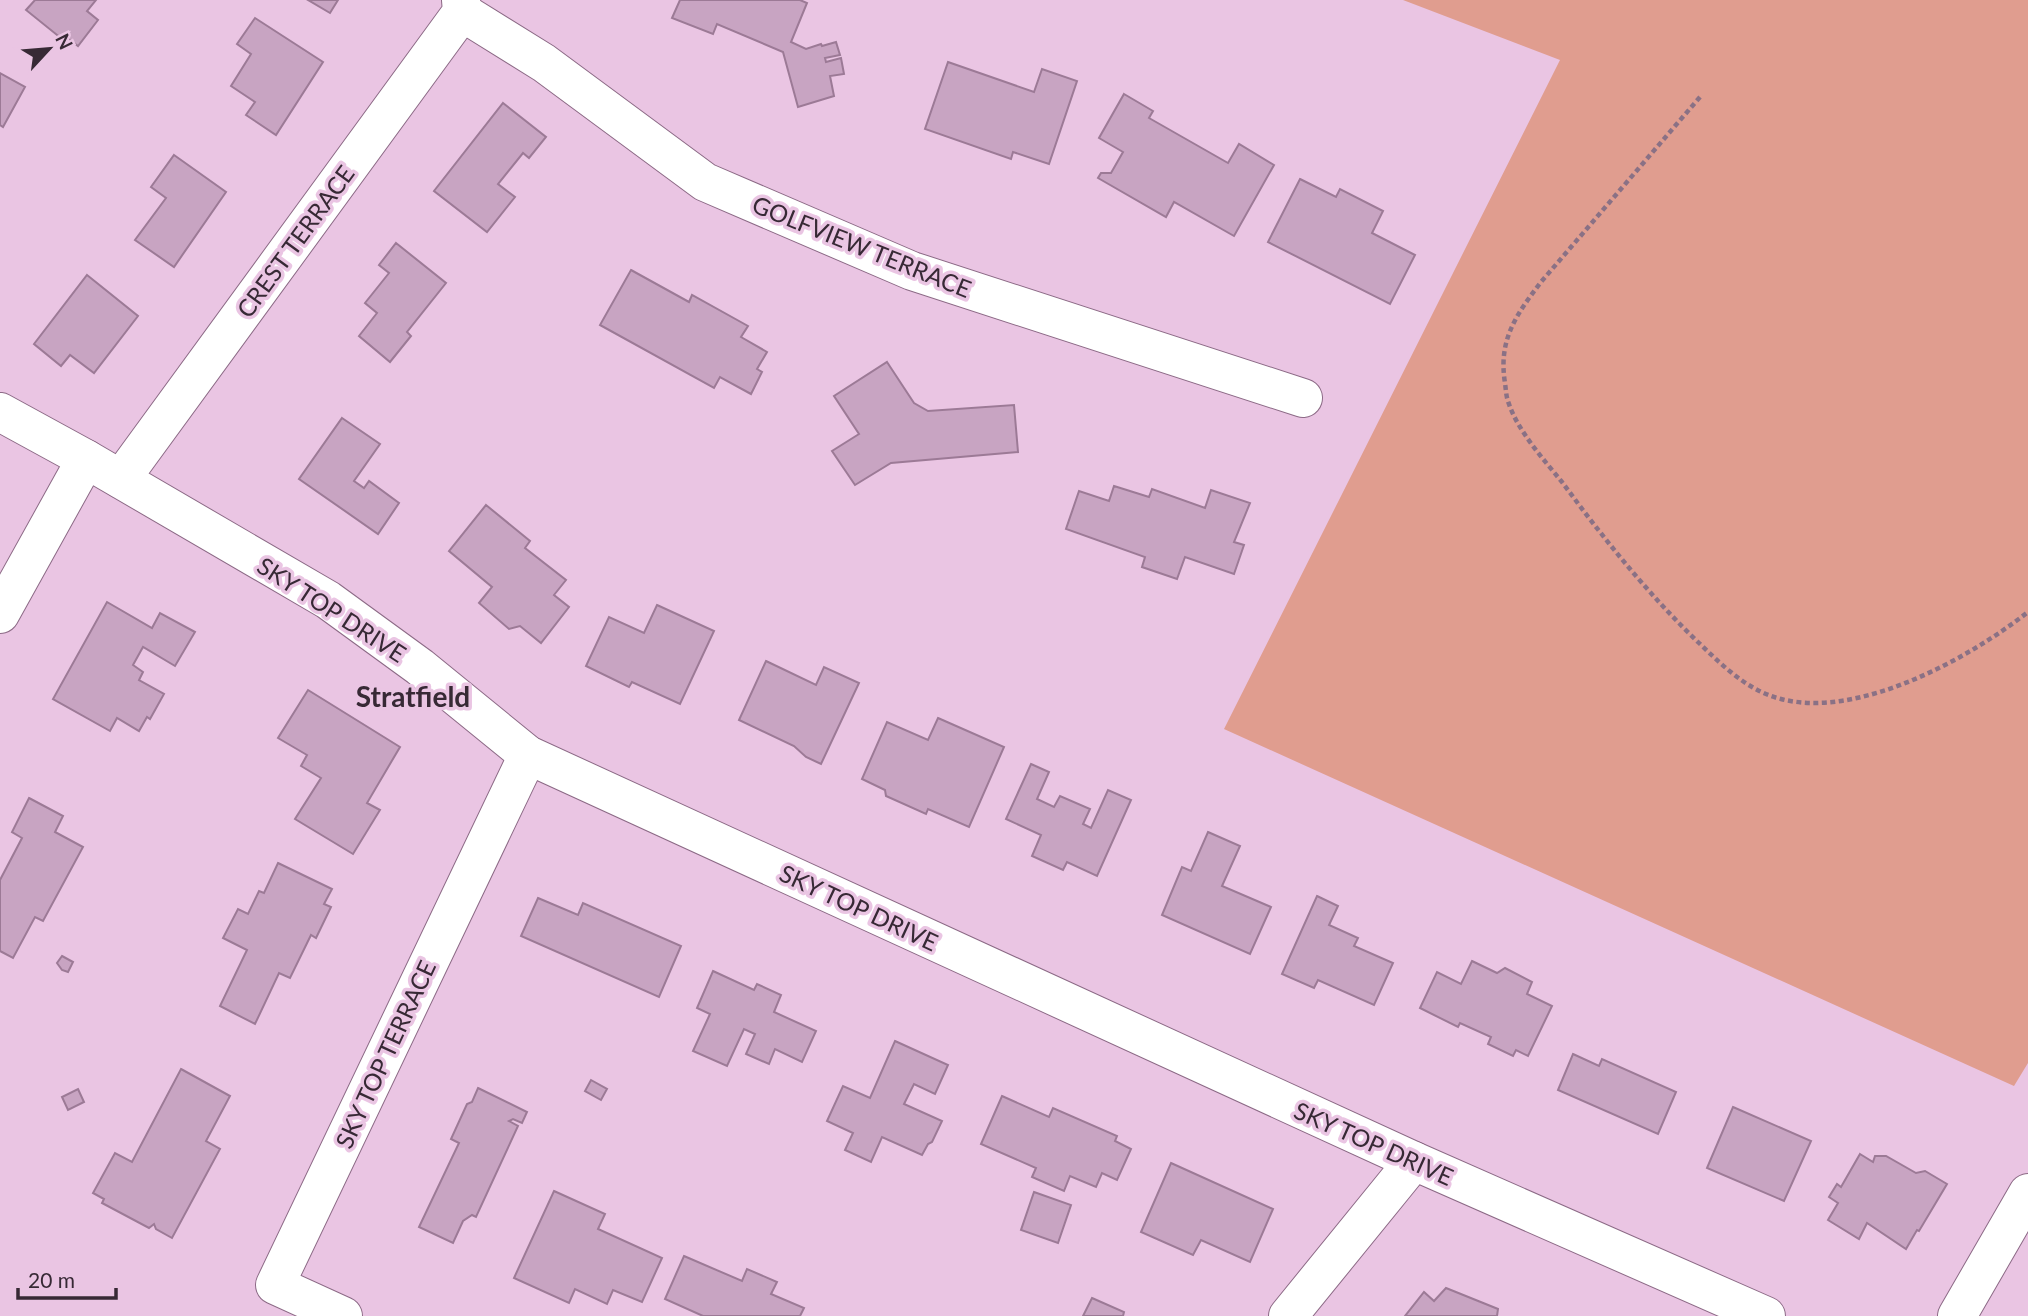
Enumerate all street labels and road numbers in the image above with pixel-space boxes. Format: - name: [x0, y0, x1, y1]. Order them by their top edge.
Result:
- street label: CREST TERRACE: [230, 159, 360, 323]
- street label: GOLFVIEW TERRACE: [748, 189, 976, 303]
- street label: SKY TOP DRIVE: [252, 550, 412, 668]
- street label: SKY TOP DRIVE: [775, 858, 943, 956]
- street label: SKY TOP TERRACE: [329, 955, 441, 1153]
- street label: SKY TOP DRIVE: [1290, 1095, 1458, 1191]

